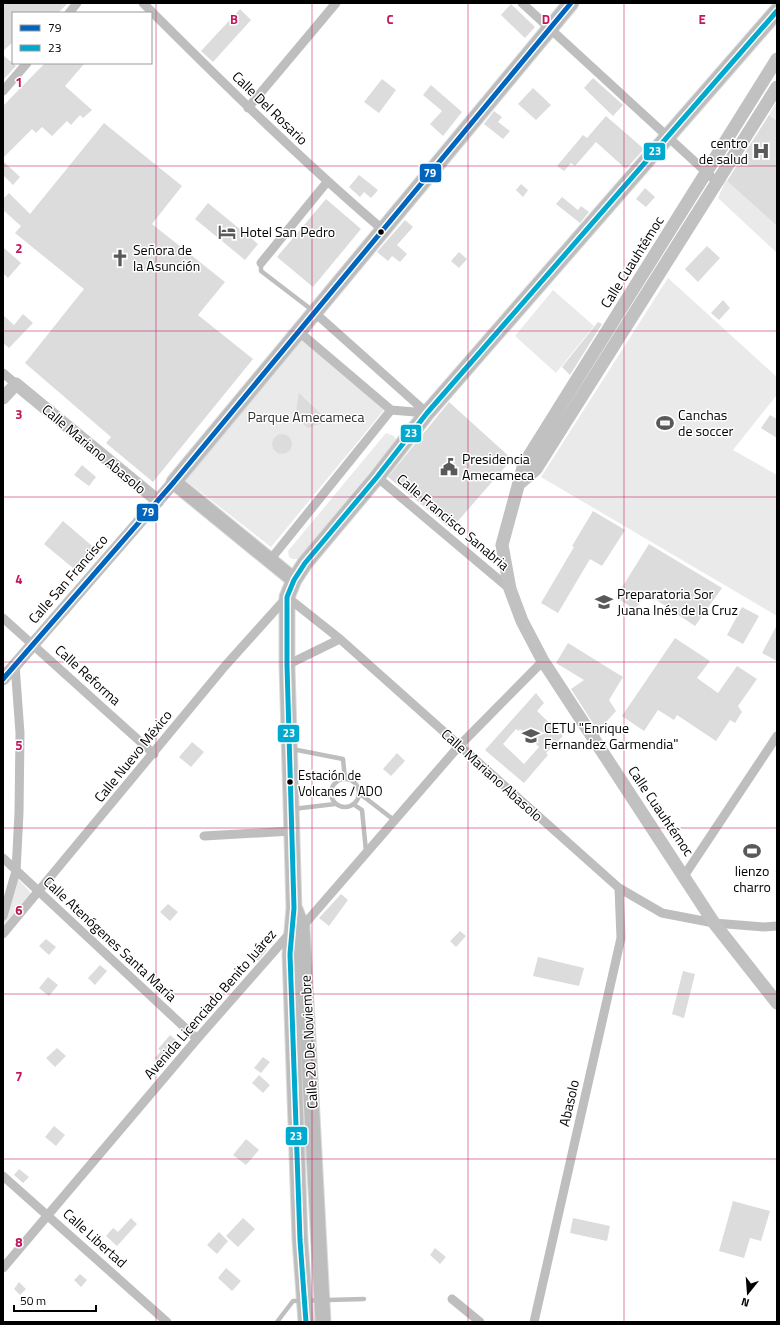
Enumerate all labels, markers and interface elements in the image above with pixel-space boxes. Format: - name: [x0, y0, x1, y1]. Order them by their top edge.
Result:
- text: B: [230, 9, 238, 29]
- text: C: [386, 9, 394, 29]
- text: D: [542, 9, 550, 29]
- text: E: [698, 9, 706, 29]
- legend: [12, 12, 152, 64]
- text: 79: [48, 18, 62, 37]
- text: 23: [48, 38, 61, 57]
- street label: Calle Del Rosario: [228, 66, 313, 149]
- text: 1: [15, 72, 23, 92]
- place label: centro de salud: [699, 132, 748, 169]
- hospital icon: centro de salud: [751, 141, 771, 161]
- line badge: 23: [643, 142, 666, 161]
- text: 23: [649, 143, 661, 159]
- line badge: 79: [419, 163, 442, 183]
- text: 79: [424, 165, 436, 181]
- street label: Calle Cuauhtémoc: [595, 212, 668, 312]
- place label: Hotel San Pedro: [240, 221, 335, 242]
- hotel icon: Hotel San Pedro: [217, 222, 237, 242]
- unlabelled marker: [376, 227, 386, 237]
- text: 2: [15, 238, 23, 258]
- place label: Señora de la Asunción: [133, 239, 200, 276]
- church icon: Señora de la Asunción: [110, 248, 130, 268]
- street label: Calle Mariano Abasolo: [38, 399, 151, 499]
- text: 3: [15, 404, 23, 424]
- place label: Canchas de soccer: [678, 404, 734, 441]
- park label: Parque Amecameca: [248, 406, 364, 427]
- sports icon: Canchas de soccer: [655, 413, 675, 433]
- line badge: 23: [400, 424, 422, 443]
- text: 23: [405, 425, 417, 441]
- place label: Presidencia Amecameca: [462, 448, 534, 485]
- public building icon: Presidencia Amecameca: [439, 457, 459, 477]
- street label: Calle Francisco Sanabria: [392, 468, 514, 575]
- line badge: 79: [136, 503, 159, 522]
- text: 79: [142, 504, 154, 520]
- street label: Calle San Francisco: [23, 530, 112, 628]
- text: 4: [15, 569, 23, 589]
- place label: Preparatoria Sor Juana Inés de la Cruz: [617, 583, 738, 620]
- school or university icon: Preparatoria Sor Juana Inés de la Cruz: [594, 592, 614, 612]
- street label: Calle Reforma: [51, 639, 126, 710]
- street label: Calle Nuevo México: [89, 705, 177, 806]
- place label: CETU "Enrique Fernandez Garmendia": [544, 717, 678, 754]
- street label: Calle Mariano Abasolo: [437, 723, 548, 826]
- line badge: 23: [277, 724, 300, 743]
- text: 23: [283, 725, 295, 741]
- school or university icon: CETU "Enrique Fernandez Garmendia": [521, 726, 541, 746]
- text: 5: [15, 735, 23, 755]
- street label: Calle Cuauhtémoc: [623, 761, 700, 860]
- place label: Estación de Volcanes / ADO: [298, 765, 383, 801]
- marker: Estación de Volcanes / ADO: [285, 777, 295, 787]
- sports icon: lienzo charro: [742, 841, 762, 861]
- place label: lienzo charro: [733, 860, 771, 897]
- street label: Calle Atenógenes Santa María: [39, 871, 182, 1006]
- text: 6: [15, 900, 23, 920]
- street label: Avenida Licenciado Benito Juárez: [139, 924, 281, 1083]
- street label: Calle 20 De Noviembre: [295, 975, 322, 1109]
- text: 7: [15, 1066, 23, 1086]
- street label: Abasolo: [553, 1078, 584, 1128]
- line badge: 23: [285, 1126, 308, 1146]
- text: 23: [290, 1128, 302, 1144]
- street label: Calle Libertad: [59, 1203, 132, 1272]
- text: 8: [15, 1232, 23, 1252]
- north arrow: [728, 1273, 768, 1313]
- scale bar: [14, 1287, 96, 1313]
- text: 50 m: [20, 1291, 46, 1310]
- text: N: [739, 1294, 751, 1311]

